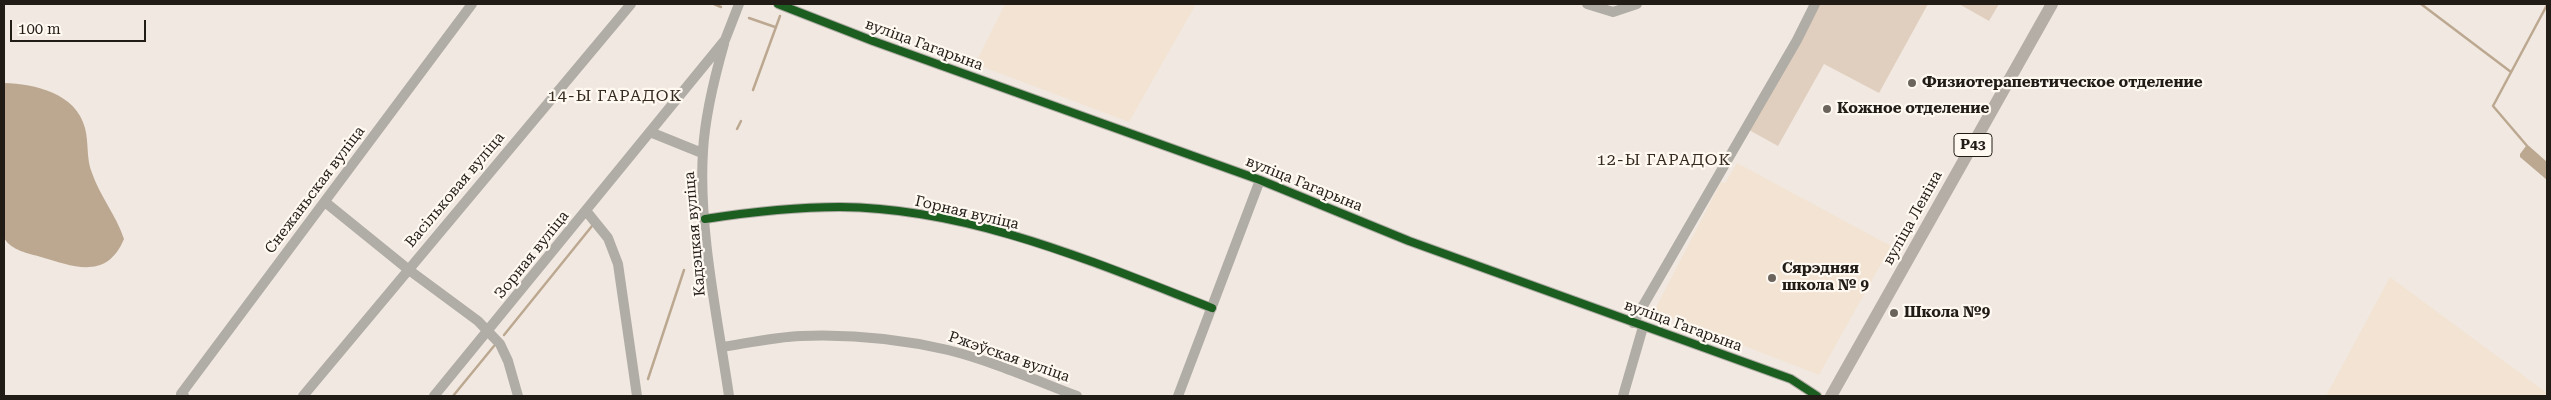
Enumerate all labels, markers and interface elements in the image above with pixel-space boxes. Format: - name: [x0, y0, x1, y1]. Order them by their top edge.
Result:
- scale bar: [12, 10, 149, 42]
- street label: вуліца Гагарына: [863, 15, 985, 75]
- text: 100 m: [18, 20, 61, 38]
- place label: Физиотерапевтическое отделение: [1922, 74, 2203, 92]
- marker: Физиотерапевтическое отделение: [1906, 77, 1918, 89]
- district label: 14-Ы ГАРАДОК: [546, 86, 684, 106]
- place label: Кожное отделение: [1837, 100, 1989, 118]
- marker: Кожное отделение: [1821, 103, 1833, 115]
- street label: Снежаньская вуліца: [261, 123, 369, 257]
- street label: Васільковая вуліца: [402, 129, 508, 251]
- road number: Р43: [1954, 134, 1992, 156]
- district label: 12-Ы ГАРАДОК: [1595, 150, 1733, 170]
- street label: вуліца Гагарына: [1243, 152, 1365, 216]
- street label: вуліца Леніна: [1880, 168, 1946, 268]
- street label: Кадэцкая вуліца: [681, 171, 709, 297]
- street label: Горная вуліца: [913, 192, 1021, 234]
- street label: Зорная вуліца: [491, 207, 573, 303]
- place label: Сярэдняя школа № 9: [1782, 260, 1869, 295]
- marker: Сярэдняя школа № 9: [1766, 272, 1778, 284]
- street label: вуліца Гагарына: [1622, 296, 1744, 356]
- place label: Школа №9: [1904, 304, 1990, 322]
- marker: Школа №9: [1888, 307, 1900, 319]
- street label: Ржэўская вуліца: [946, 328, 1072, 386]

